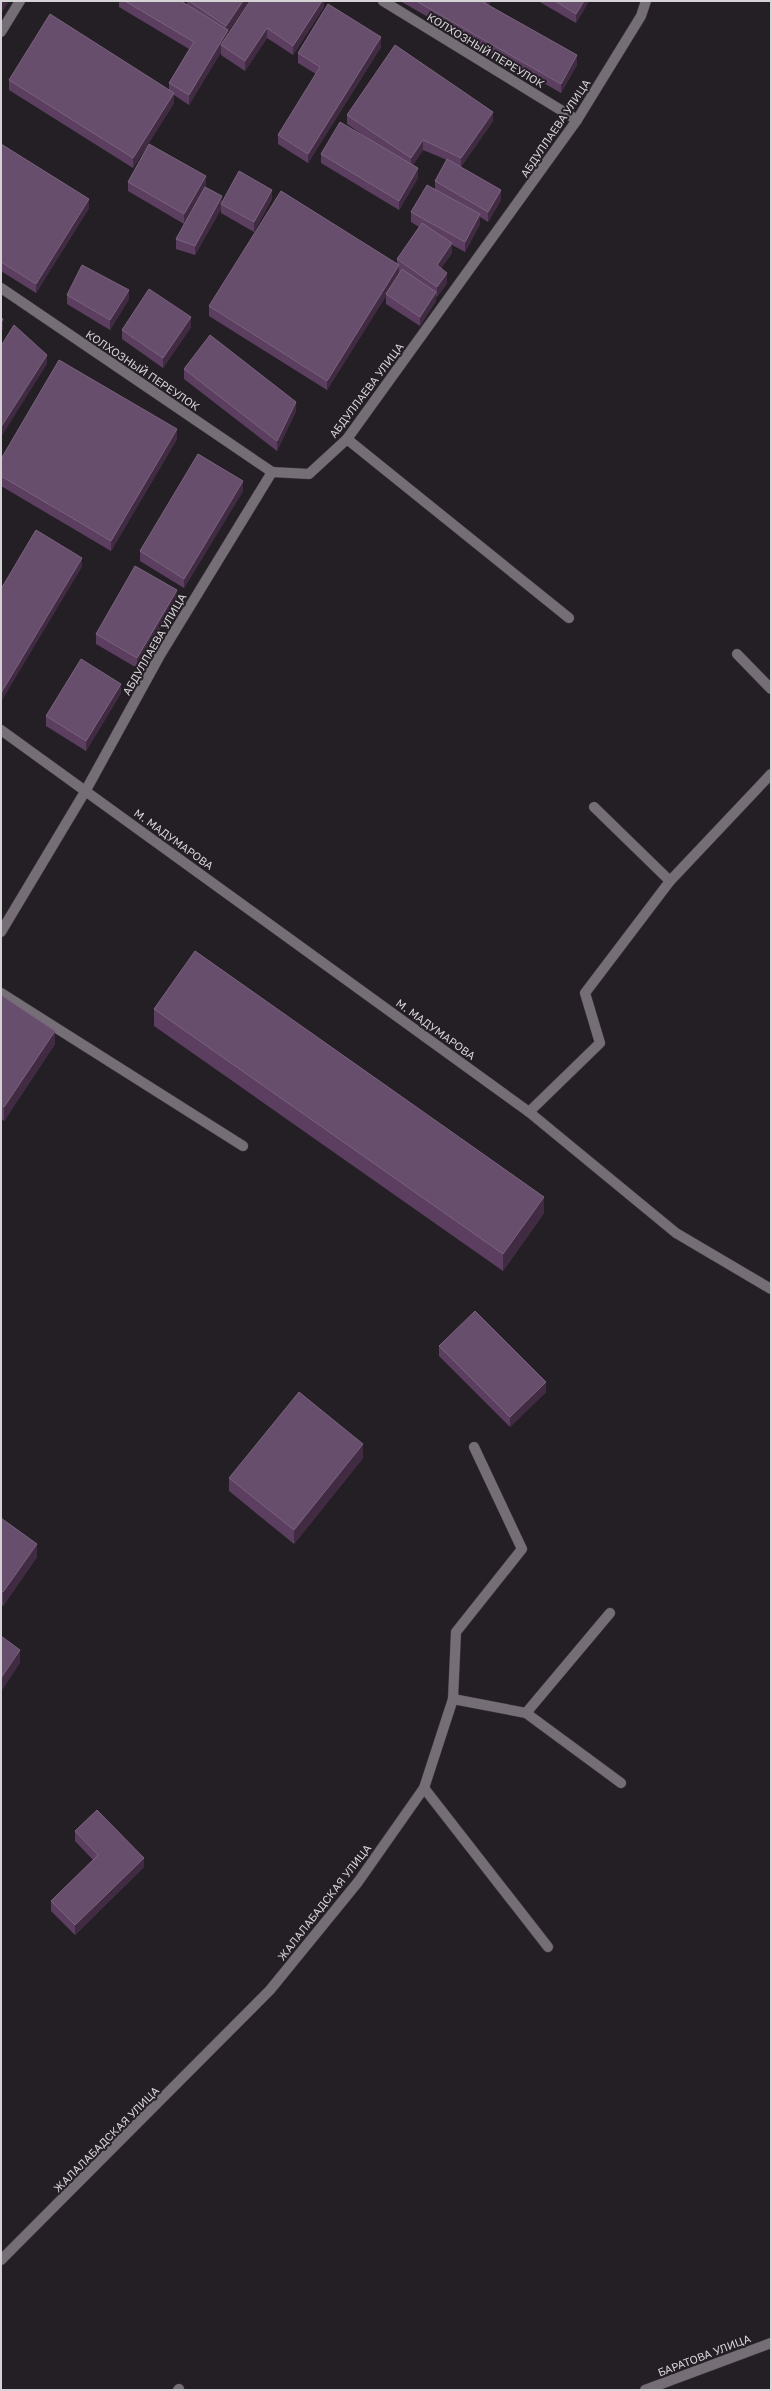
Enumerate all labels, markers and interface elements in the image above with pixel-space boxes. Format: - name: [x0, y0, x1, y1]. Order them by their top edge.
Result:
- street label: КОЛХОЗНЫЙ ПЕРЕУЛОК: [425, 10, 547, 90]
- street label: АБДУЛЛАЕВА УЛИЦА: [517, 76, 593, 179]
- street label: КОЛХОЗНЫЙ ПЕРЕУЛОК: [84, 327, 203, 413]
- street label: АБДУЛЛАЕВА УЛИЦА: [326, 340, 406, 440]
- street label: АБДУЛЛАЕВА УЛИЦА: [120, 590, 189, 697]
- street label: М. МАДУМАРОВА: [132, 806, 217, 872]
- street label: М. МАДУМАРОВА: [394, 996, 479, 1062]
- street label: ЖАЛАЛАБАДСКАЯ УЛИЦА: [275, 1841, 374, 1963]
- street label: ЖАЛАЛАБАДСКАЯ УЛИЦА: [51, 2083, 162, 2194]
- street label: БАРАТОВА УЛИЦА: [656, 2331, 753, 2379]

